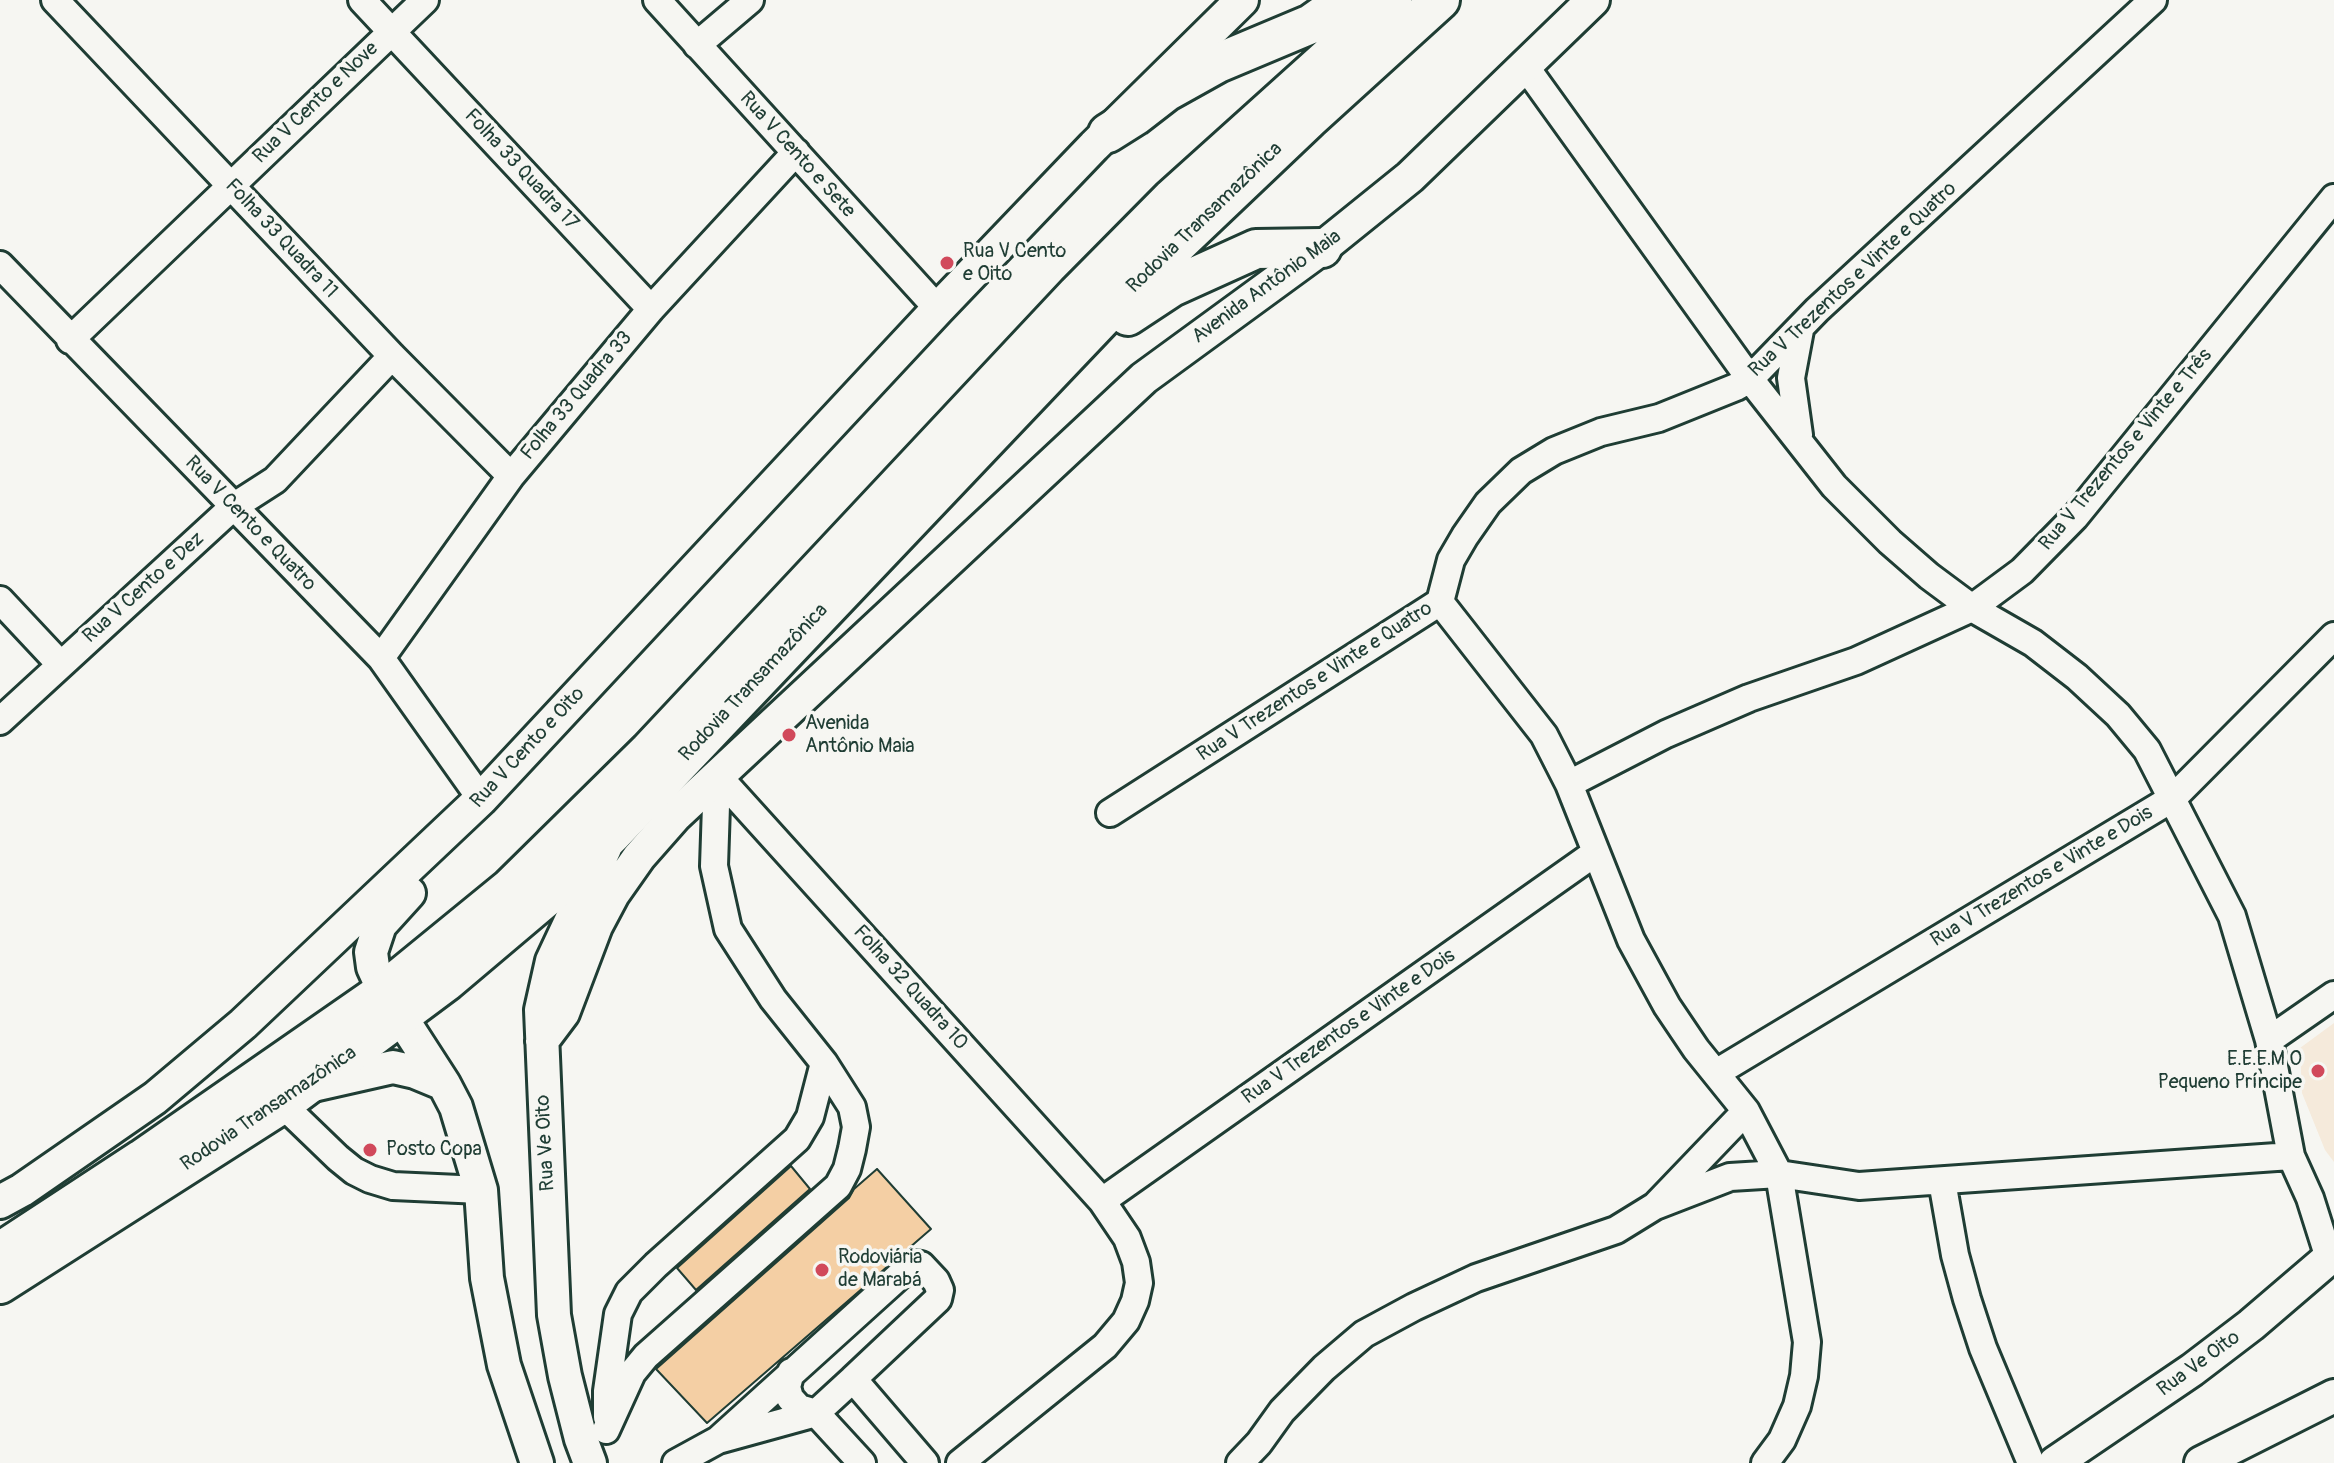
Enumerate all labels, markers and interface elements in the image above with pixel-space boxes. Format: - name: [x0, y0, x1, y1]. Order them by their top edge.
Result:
- street label: Rua V Cento e Nove: [248, 37, 384, 169]
- street label: Rua V Cento e Sete: [734, 87, 860, 223]
- street label: Folha 33 Quadra 17: [459, 104, 583, 236]
- street label: Rodovia Transamazônica: [1122, 137, 1288, 299]
- street label: Folha 33 Quadra 11: [220, 174, 342, 304]
- street label: Rua V Trezentos e Vinte e Quatro: [1744, 177, 1962, 383]
- street label: Avenida Antônio Maia: [1188, 225, 1346, 349]
- place label: Rua V Cento e Oito: [963, 240, 1066, 287]
- marker: Rua V Cento e Oito: [938, 254, 956, 272]
- street label: Folha 33 Quadra 33: [516, 327, 638, 465]
- street label: Rua V Trezentos e Vinte e Três: [2034, 344, 2218, 556]
- street label: Rua V Cento e Quatro: [179, 452, 321, 596]
- street label: Rua V Cento e Dez: [78, 527, 210, 649]
- street label: Rua V Trezentos e Vinte e Quatro: [1193, 597, 1437, 767]
- street label: Rodovia Transamazônica: [675, 599, 833, 767]
- street label: Rua V Cento e Oito: [466, 682, 590, 814]
- place label: Avenida Antônio Maia: [805, 712, 915, 759]
- marker: Avenida Antônio Maia: [780, 726, 798, 744]
- street label: Rua V Trezentos e Vinte e Dois: [1927, 801, 2157, 953]
- street label: Folha 32 Quadra 10: [848, 921, 972, 1055]
- street label: Rua V Trezentos e Vinte e Dois: [1238, 944, 1460, 1110]
- street label: Rodovia Transamazônica: [177, 1041, 361, 1177]
- place label: E.E.E.M O Pequeno Príncipe: [2158, 1048, 2302, 1095]
- marker: E.E.E.M O Pequeno Príncipe: [2309, 1062, 2327, 1080]
- street label: Rua Ve Oito: [531, 1094, 561, 1192]
- place label: Posto Copa: [386, 1138, 482, 1162]
- marker: Posto Copa: [361, 1141, 379, 1159]
- place label: Rodoviária de Marabá: [838, 1246, 922, 1293]
- marker: Rodoviária de Marabá: [813, 1261, 831, 1279]
- street label: Rua Ve Oito: [2153, 1326, 2245, 1402]

